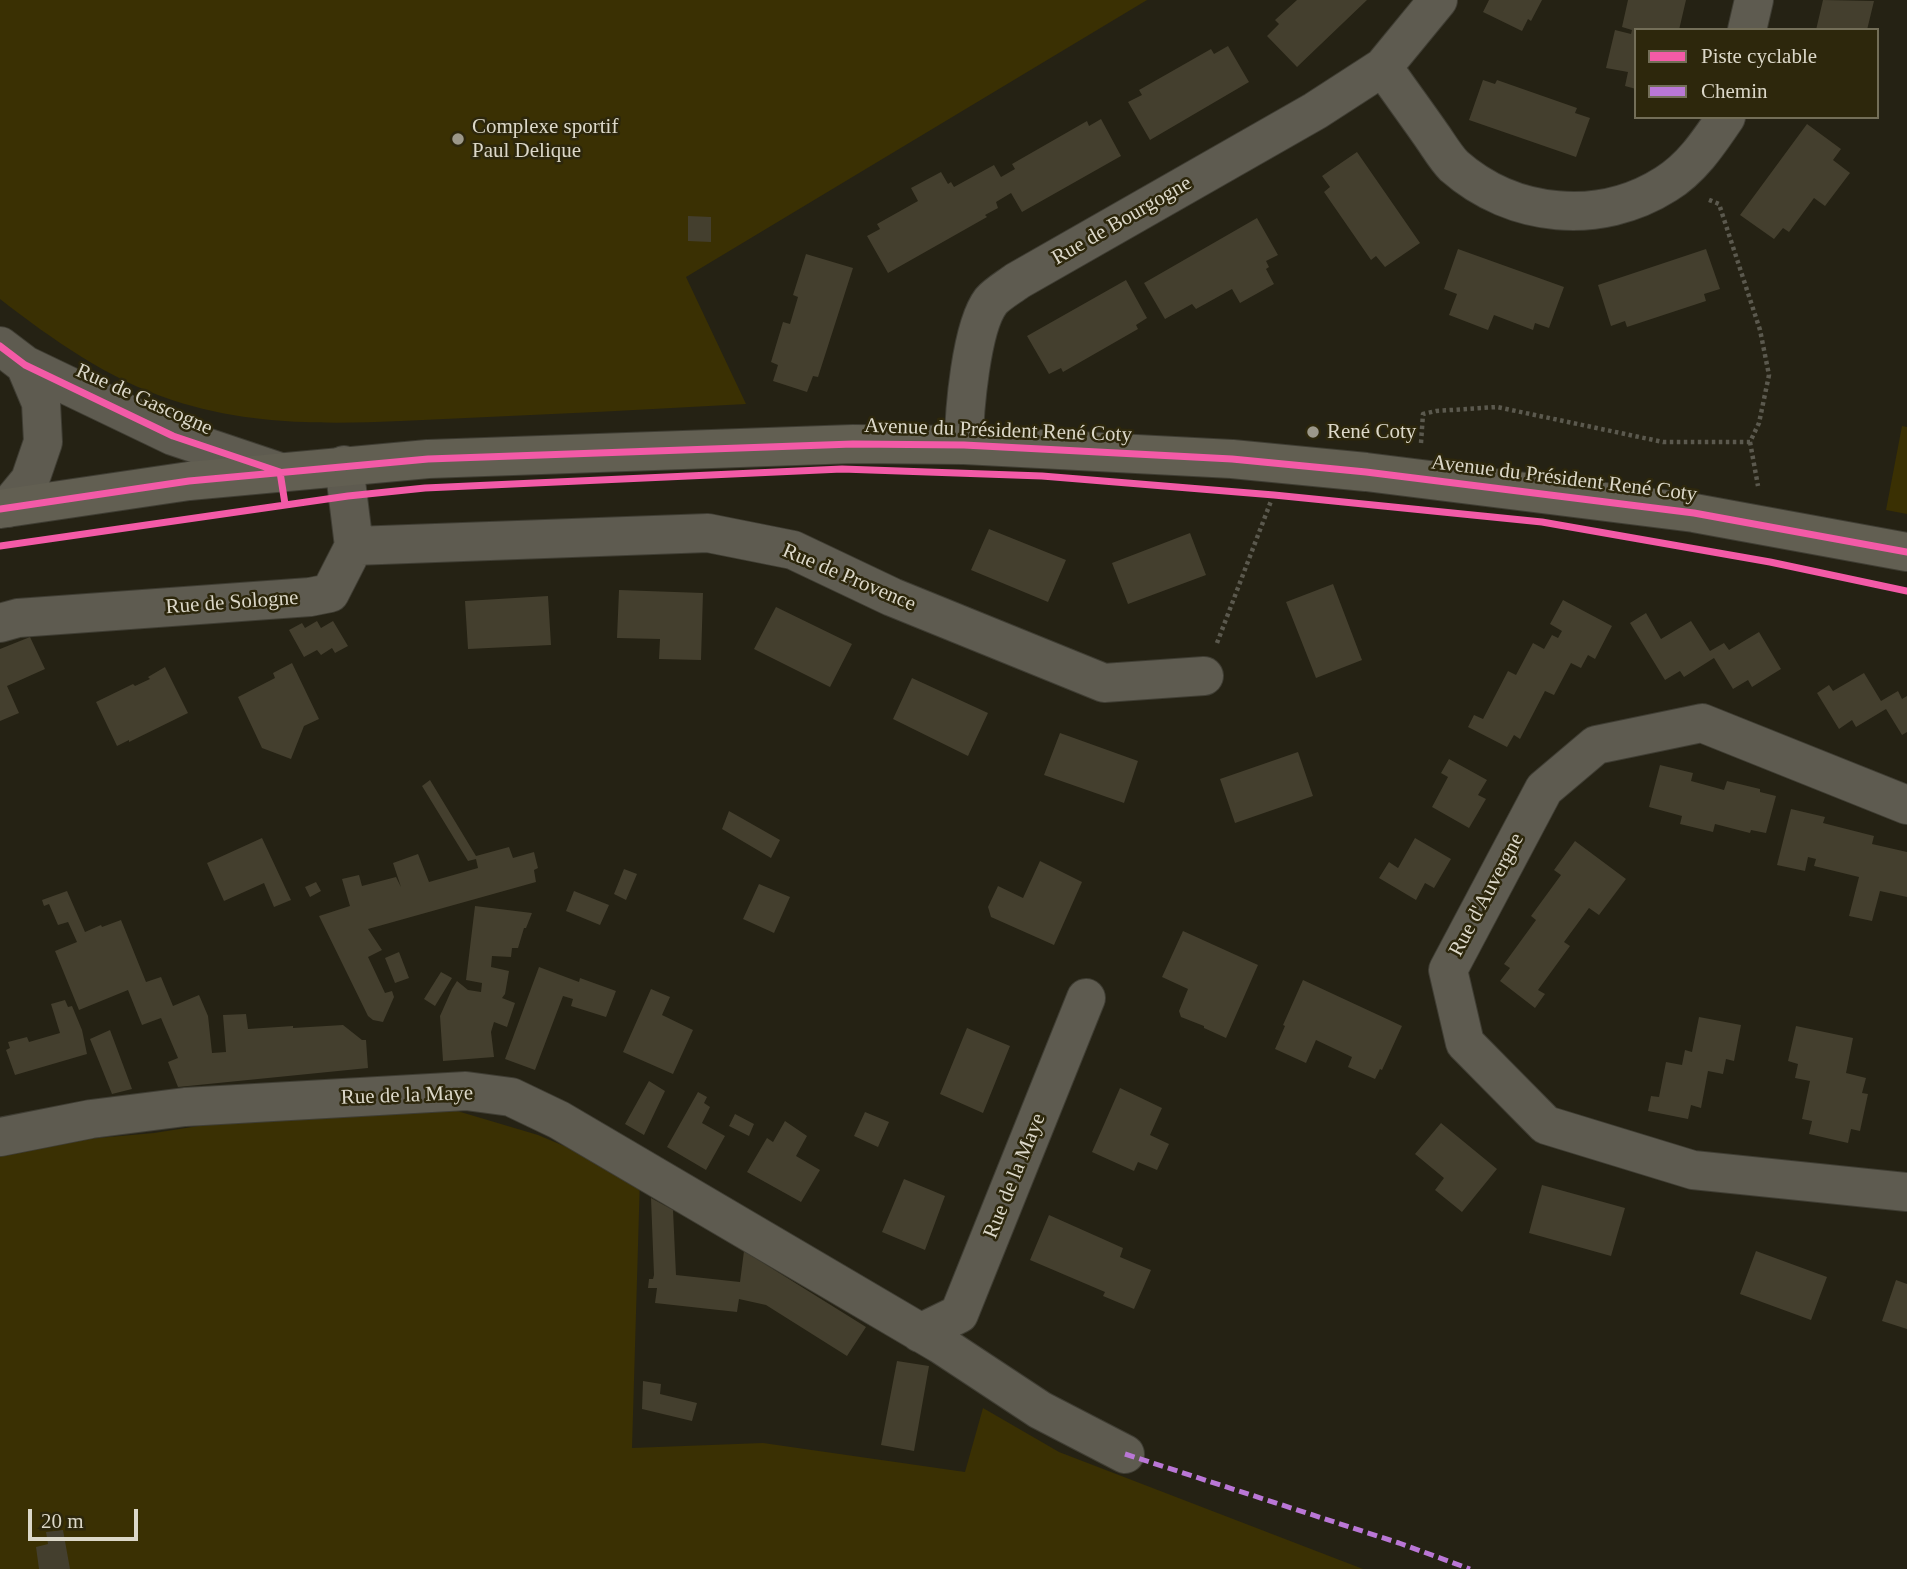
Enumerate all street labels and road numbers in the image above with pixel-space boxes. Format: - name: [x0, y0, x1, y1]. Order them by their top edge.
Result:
- street label: Rue de Bourgogne: [1048, 171, 1196, 271]
- street label: Rue de Gascogne: [72, 359, 216, 441]
- street label: Avenue du Président René Coty: [864, 414, 1132, 448]
- street label: Avenue du Président René Coty: [1430, 450, 1698, 508]
- street label: Rue de Provence: [779, 539, 919, 617]
- street label: Rue de Sologne: [165, 586, 299, 620]
- street label: Rue d'Auvergne: [1444, 829, 1530, 961]
- street label: Rue de la Maye: [340, 1081, 474, 1111]
- street label: Rue de la Maye: [979, 1110, 1051, 1242]

